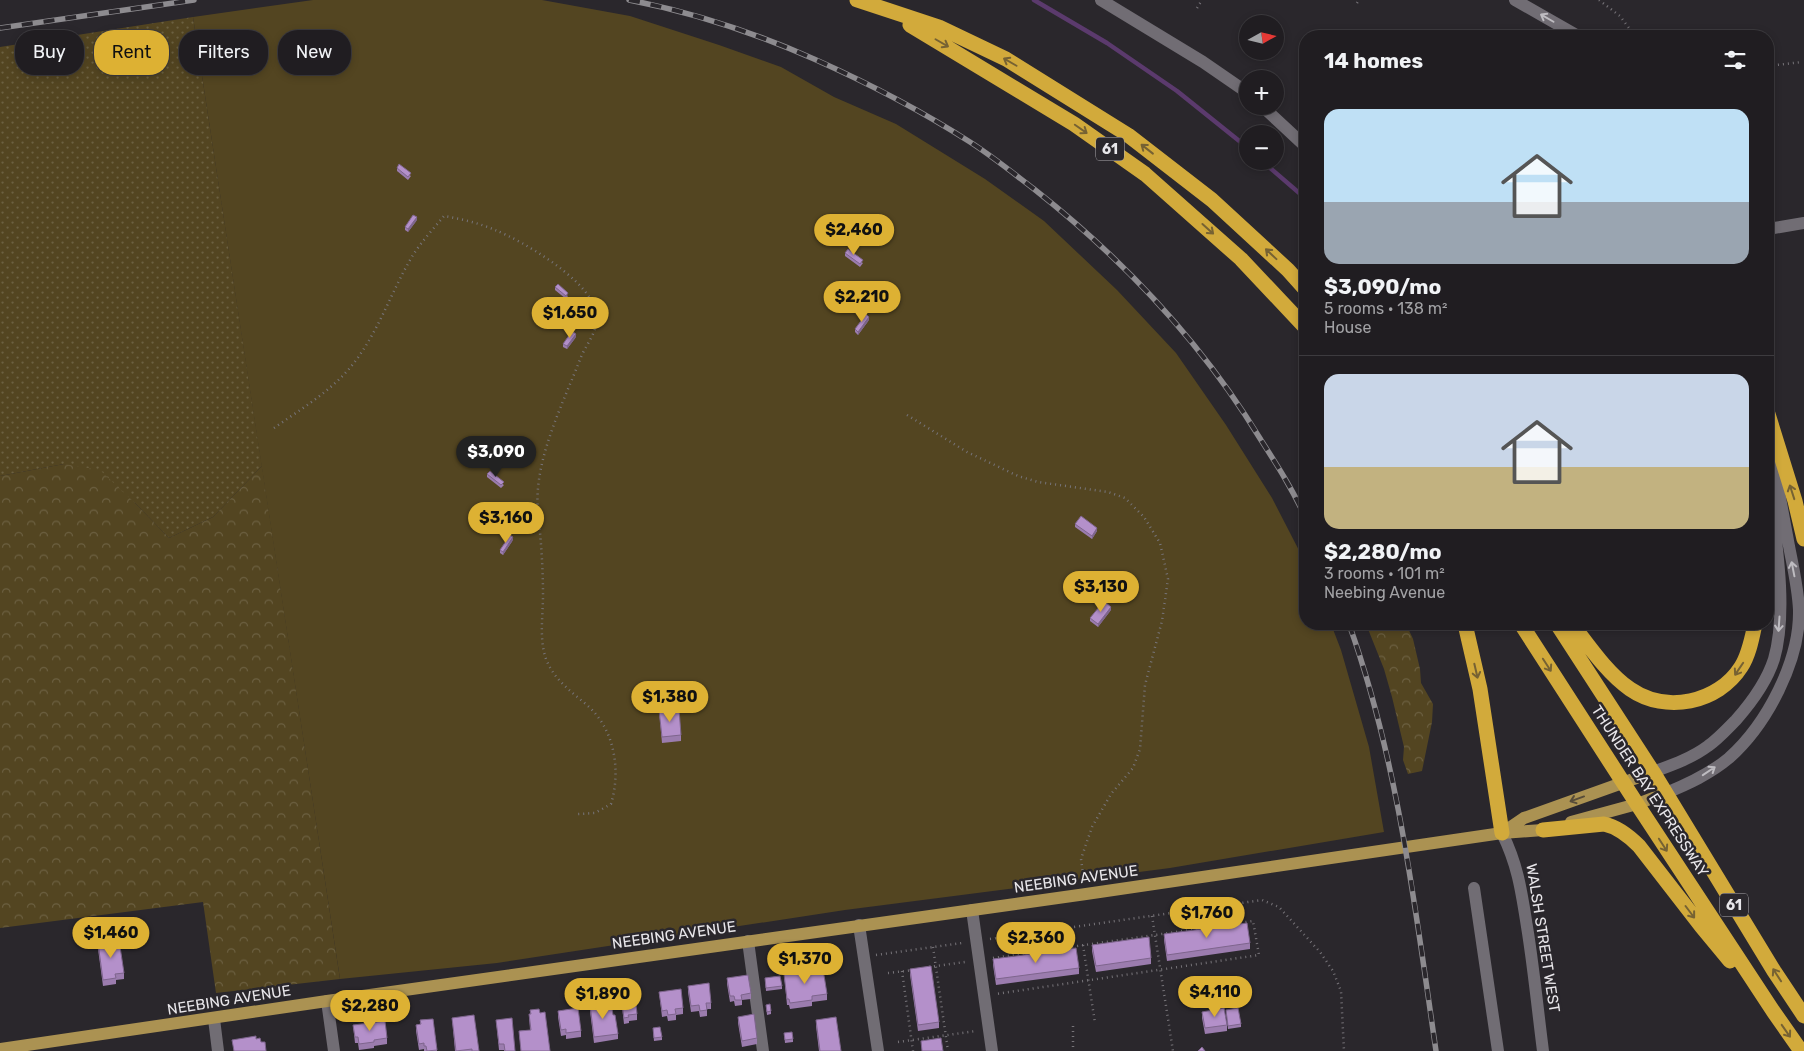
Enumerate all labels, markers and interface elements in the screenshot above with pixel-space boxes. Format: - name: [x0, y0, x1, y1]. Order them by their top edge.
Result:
- one-way arrow: [1539, 13, 1554, 23]
- north arrow: [1239, 15, 1284, 60]
- map controls: [1239, 15, 1284, 170]
- chip: Buy: [15, 30, 84, 75]
- chip: Rent: [94, 30, 169, 75]
- chip: Filters: [179, 30, 268, 75]
- chip: New: [278, 30, 351, 75]
- one-way arrow: [935, 39, 949, 49]
- icon: filters: [1721, 46, 1749, 74]
- text: 14 homes: [1324, 48, 1423, 73]
- one-way arrow: [1002, 57, 1017, 67]
- button: +: [1239, 70, 1284, 115]
- one-way arrow: [1073, 124, 1087, 134]
- button: −: [1239, 125, 1284, 170]
- road number: 61: [1096, 138, 1124, 160]
- icon: home: [1492, 141, 1582, 231]
- one-way arrow: [1141, 144, 1154, 155]
- pin: $2,460: [813, 214, 895, 256]
- text: $2,460: [825, 220, 883, 239]
- one-way arrow: [1201, 224, 1214, 235]
- one-way arrow: [1264, 248, 1277, 260]
- text: $3,090/mo: [1324, 274, 1441, 299]
- pin: $2,210: [821, 280, 903, 323]
- text: $2,210: [835, 287, 889, 306]
- pin: $1,650: [529, 296, 611, 339]
- text: 5 rooms · 138 m²: [1324, 299, 1447, 318]
- text: $1,650: [543, 303, 597, 322]
- text: House: [1324, 318, 1371, 337]
- icon: home: [1492, 407, 1582, 497]
- pin: $3,090: [455, 436, 537, 478]
- text: $3,090: [467, 442, 525, 461]
- one-way arrow: [1787, 484, 1797, 500]
- pin: $3,160: [465, 502, 547, 544]
- text: $3,160: [479, 508, 533, 527]
- text: $2,280/mo: [1324, 539, 1442, 564]
- one-way arrow: [1788, 562, 1797, 578]
- text: 3 rooms · 101 m²: [1324, 564, 1445, 583]
- pin: $3,130: [1060, 570, 1142, 613]
- text: $3,130: [1074, 577, 1128, 596]
- text: Neebing Avenue: [1324, 583, 1445, 602]
- one-way arrow: [1775, 616, 1784, 632]
- one-way arrow: [1543, 657, 1553, 671]
- one-way arrow: [1733, 662, 1744, 676]
- one-way arrow: [1472, 663, 1481, 679]
- pin: $1,380: [629, 680, 711, 723]
- text: $1,380: [642, 687, 698, 706]
- street label: THUNDER BAY EXPRESSWAY: [1588, 702, 1712, 880]
- one-way arrow: [1702, 766, 1716, 776]
- one-way arrow: [1570, 795, 1586, 804]
- one-way arrow: [1658, 838, 1669, 852]
- street label: NEEBING AVENUE: [1013, 861, 1139, 897]
- street label: WALSH STREET WEST: [1522, 862, 1564, 1014]
- road number: 61: [1720, 894, 1748, 916]
- pin: $1,760: [1166, 896, 1248, 939]
- text: $1,760: [1181, 903, 1233, 922]
- one-way arrow: [1685, 905, 1695, 919]
- pin: $1,460: [70, 916, 152, 959]
- street label: NEEBING AVENUE: [611, 917, 737, 953]
- pin: $2,360: [995, 922, 1077, 964]
- text: $1,460: [83, 923, 139, 942]
- text: $2,360: [1007, 928, 1065, 947]
- pin: $1,370: [764, 942, 846, 985]
- text: $1,370: [778, 949, 832, 968]
- one-way arrow: [1772, 968, 1782, 982]
- pin: $4,110: [1174, 976, 1256, 1018]
- pin: $1,890: [562, 978, 644, 1020]
- street label: NEEBING AVENUE: [166, 981, 292, 1019]
- text: $4,110: [1189, 982, 1241, 1001]
- text: $1,890: [576, 984, 630, 1003]
- pin: $2,280: [329, 990, 411, 1032]
- text: $2,280: [341, 996, 399, 1015]
- one-way arrow: [1781, 1024, 1791, 1038]

